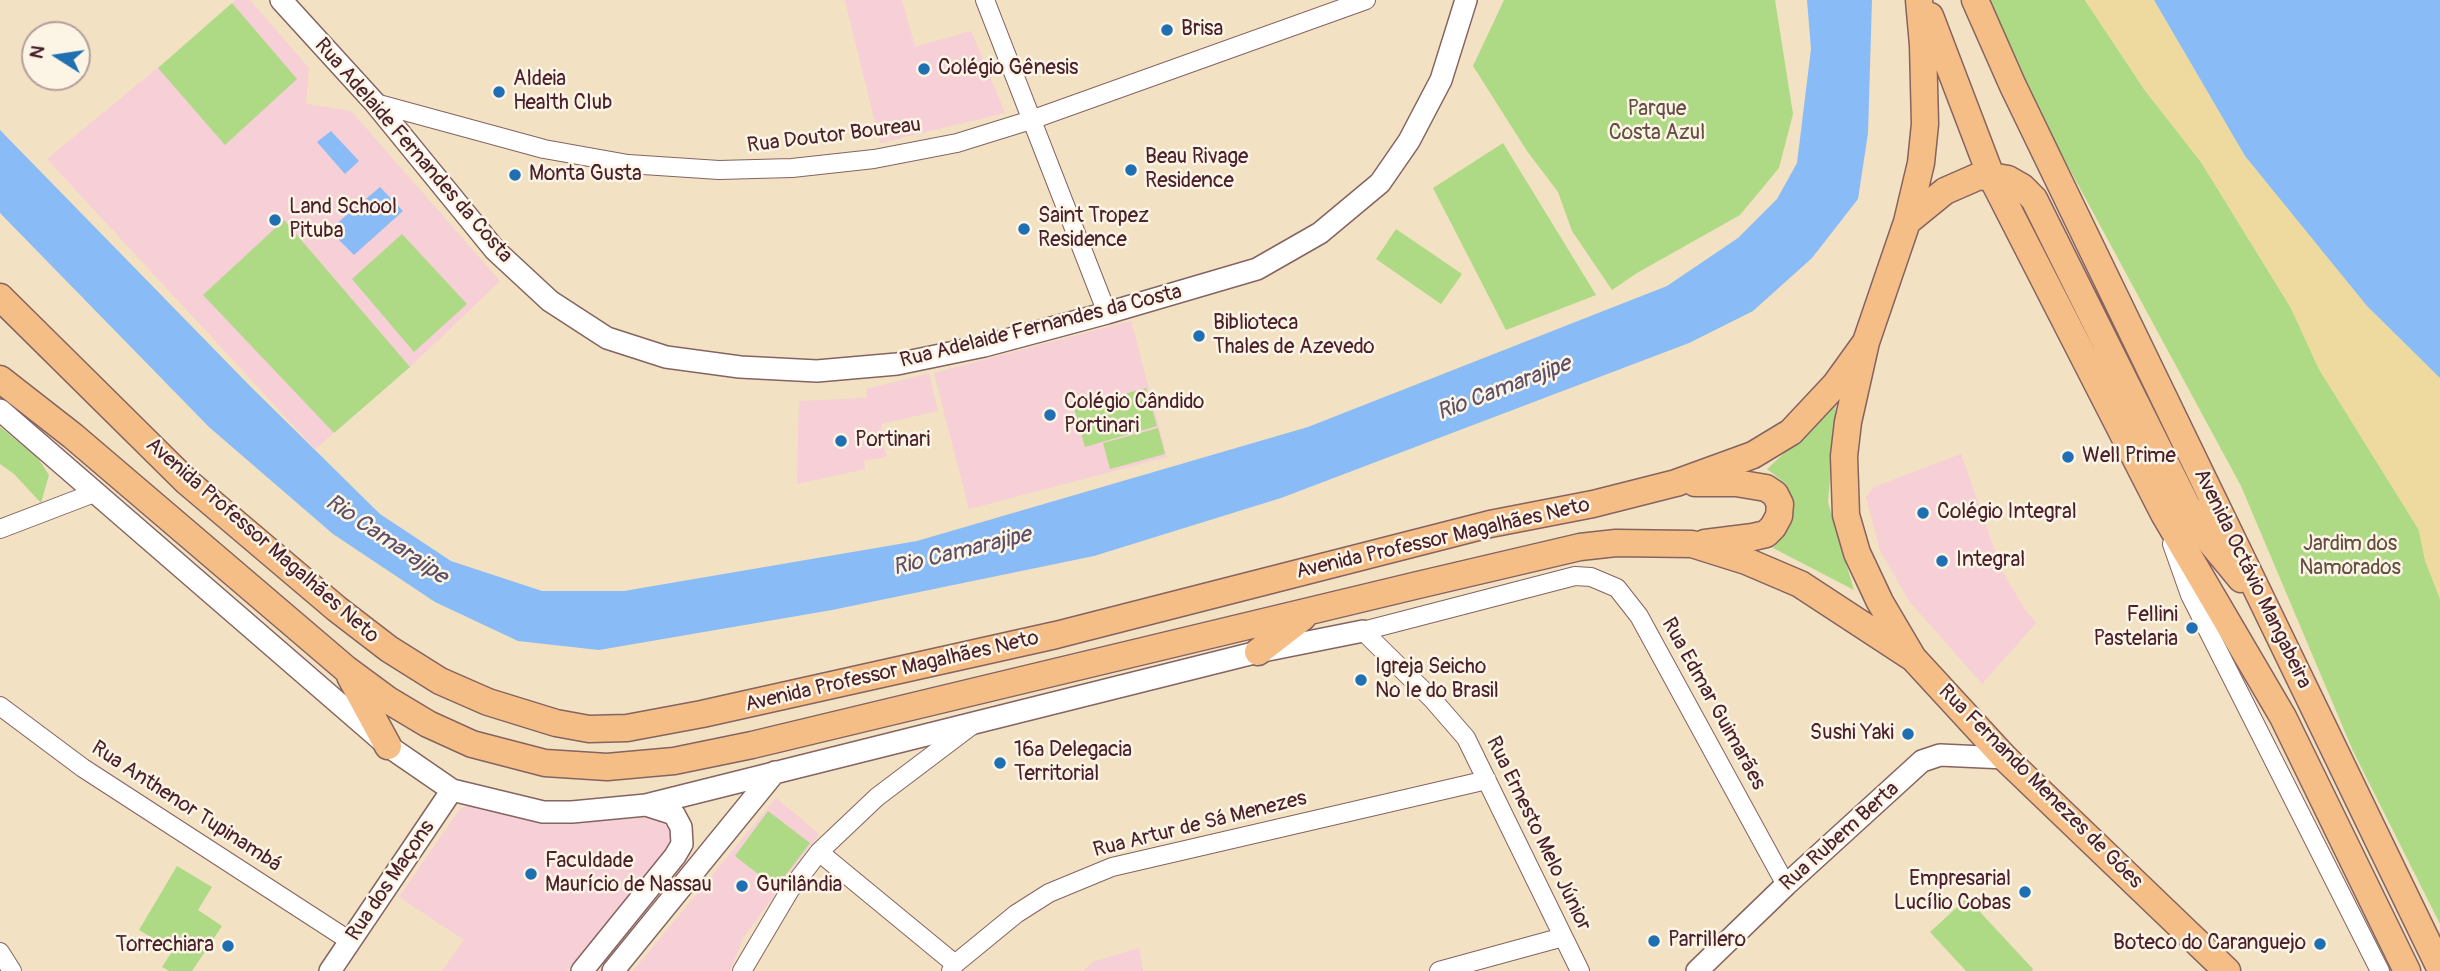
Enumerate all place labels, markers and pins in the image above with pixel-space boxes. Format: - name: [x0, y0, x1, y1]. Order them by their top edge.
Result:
- place label: Brisa: [1181, 17, 1223, 43]
- marker: Brisa: [1159, 22, 1175, 38]
- place label: Colégio Gênesis: [938, 56, 1078, 82]
- marker: Colégio Gênesis: [916, 61, 932, 77]
- place label: Aldeia Health Club: [513, 67, 612, 117]
- marker: Aldeia Health Club: [491, 84, 507, 100]
- place label: Beau Rivage Residence: [1145, 145, 1248, 195]
- place label: Monta Gusta: [529, 162, 642, 188]
- marker: Beau Rivage Residence: [1123, 162, 1139, 178]
- marker: Monta Gusta: [507, 167, 523, 183]
- place label: Land School Pituba: [289, 195, 397, 245]
- place label: Saint Tropez Residence: [1038, 204, 1149, 254]
- marker: Land School Pituba: [267, 212, 283, 228]
- marker: Saint Tropez Residence: [1016, 221, 1032, 237]
- place label: Biblioteca Thales de Azevedo: [1213, 311, 1375, 361]
- marker: Biblioteca Thales de Azevedo: [1191, 328, 1207, 344]
- place label: Colégio Cândido Portinari: [1064, 390, 1204, 440]
- marker: Colégio Cândido Portinari: [1042, 407, 1058, 423]
- place label: Portinari: [855, 428, 930, 454]
- marker: Portinari: [833, 433, 849, 449]
- place label: Well Prime: [2082, 444, 2176, 470]
- marker: Well Prime: [2060, 449, 2076, 465]
- place label: Colégio Integral: [1937, 500, 2077, 526]
- marker: Colégio Integral: [1915, 505, 1931, 521]
- place label: Integral: [1956, 548, 2025, 574]
- marker: Integral: [1934, 553, 1950, 569]
- place label: Fellini Pastelaria: [2094, 603, 2178, 653]
- marker: Fellini Pastelaria: [2184, 620, 2200, 636]
- place label: Igreja Seicho No Ie do Brasil: [1375, 655, 1499, 705]
- marker: Igreja Seicho No Ie do Brasil: [1353, 672, 1369, 688]
- place label: Sushi Yaki: [1810, 721, 1894, 747]
- marker: Sushi Yaki: [1900, 726, 1916, 742]
- place label: 16ª Delegacia Territorial: [1014, 738, 1132, 788]
- marker: 16ª Delegacia Territorial: [992, 755, 1008, 771]
- place label: Faculdade Maurício de Nassau: [545, 849, 712, 899]
- marker: Faculdade Maurício de Nassau: [523, 866, 539, 882]
- place label: Empresarial Lucílio Cobas: [1894, 867, 2011, 917]
- place label: Gurilândia: [756, 873, 842, 899]
- marker: Gurilândia: [734, 878, 750, 894]
- marker: Empresarial Lucílio Cobas: [2017, 884, 2033, 900]
- place label: Parrillero: [1668, 928, 1746, 954]
- place label: Boteco do Caranguejo: [2113, 931, 2306, 957]
- place label: Torrechiara: [116, 933, 214, 959]
- marker: Parrillero: [1646, 933, 1662, 949]
- marker: Boteco do Caranguejo: [2312, 936, 2328, 952]
- marker: Torrechiara: [220, 938, 236, 954]

